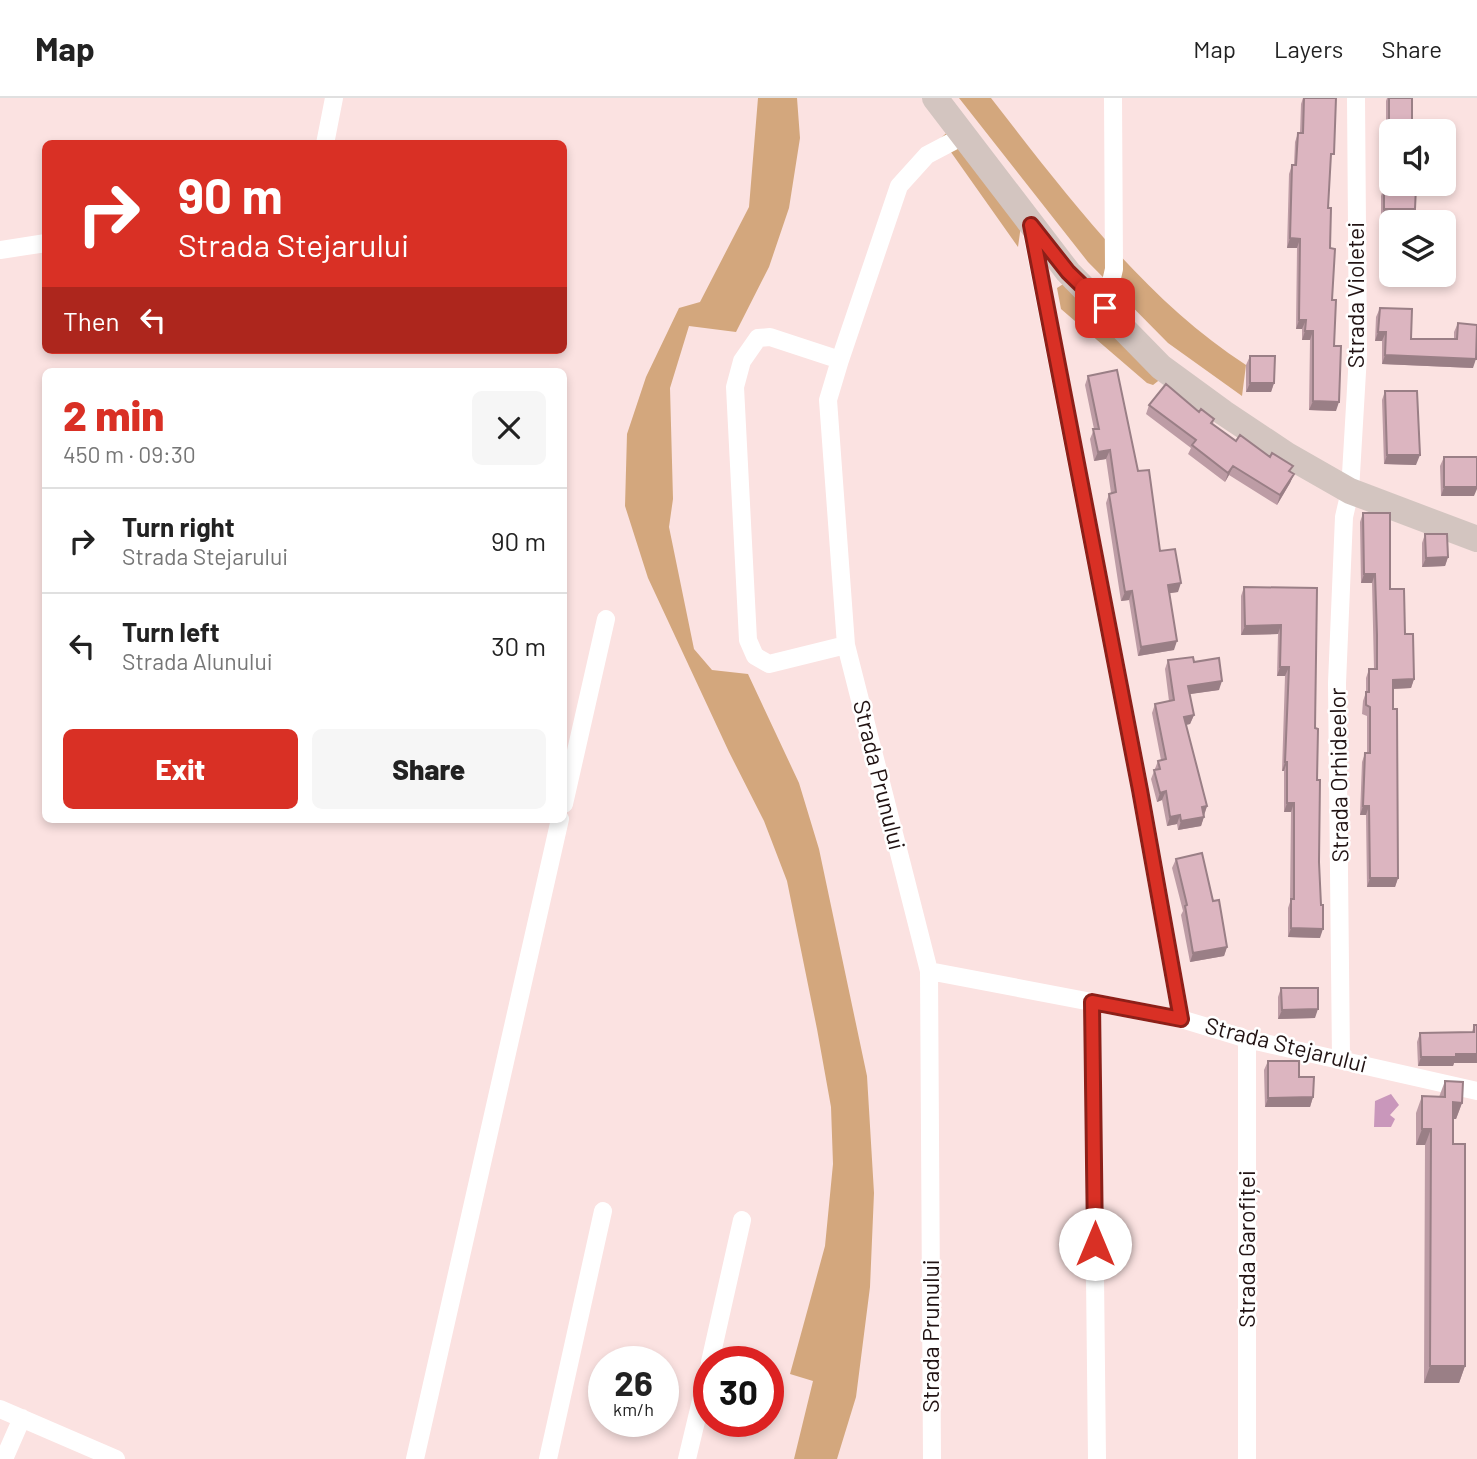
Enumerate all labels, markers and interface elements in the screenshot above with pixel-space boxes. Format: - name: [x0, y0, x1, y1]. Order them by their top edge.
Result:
- text: Map: [35, 28, 95, 68]
- text: Map: [1193, 34, 1236, 63]
- text: Layers: [1274, 34, 1343, 63]
- text: Share: [1381, 34, 1442, 63]
- map controls: [1379, 119, 1456, 287]
- button: sound: [1379, 119, 1456, 196]
- text: 90 m: [178, 165, 283, 224]
- icon: right: [63, 168, 154, 259]
- button: layers: [1379, 210, 1456, 287]
- street label: Strada Violetei: [1341, 222, 1369, 368]
- text: Strada Stejarului: [178, 225, 409, 263]
- pin: [1075, 278, 1135, 338]
- icon: arrive: [1086, 289, 1124, 327]
- icon: left: [134, 301, 172, 339]
- text: Then: [63, 305, 120, 336]
- text: 2 min: [63, 389, 164, 439]
- button: close: [472, 391, 546, 465]
- text: 450 m · 09:30: [63, 440, 196, 468]
- text: Turn right: [122, 511, 235, 542]
- icon: right: [63, 522, 101, 560]
- text: 90 m: [491, 525, 546, 556]
- text: Strada Stejarului: [122, 542, 288, 570]
- text: Turn left: [122, 616, 220, 647]
- icon: left: [63, 627, 101, 665]
- text: 30 m: [491, 630, 546, 661]
- text: Strada Alunului: [122, 647, 273, 675]
- street label: Strada Orhideelor: [1322, 687, 1354, 863]
- street label: Strada Prunului: [848, 697, 912, 853]
- button: Exit: [63, 729, 298, 809]
- button: Share: [312, 729, 546, 809]
- street label: Strada Stejarului: [1202, 1010, 1370, 1078]
- street label: Strada Garofiței: [1232, 1170, 1260, 1328]
- position arrow: [1058, 1207, 1132, 1281]
- street label: Strada Prunului: [916, 1259, 944, 1413]
- speed limit sign: 30: [693, 1346, 784, 1437]
- text: 26: [614, 1361, 653, 1403]
- text: km/h: [613, 1398, 654, 1420]

